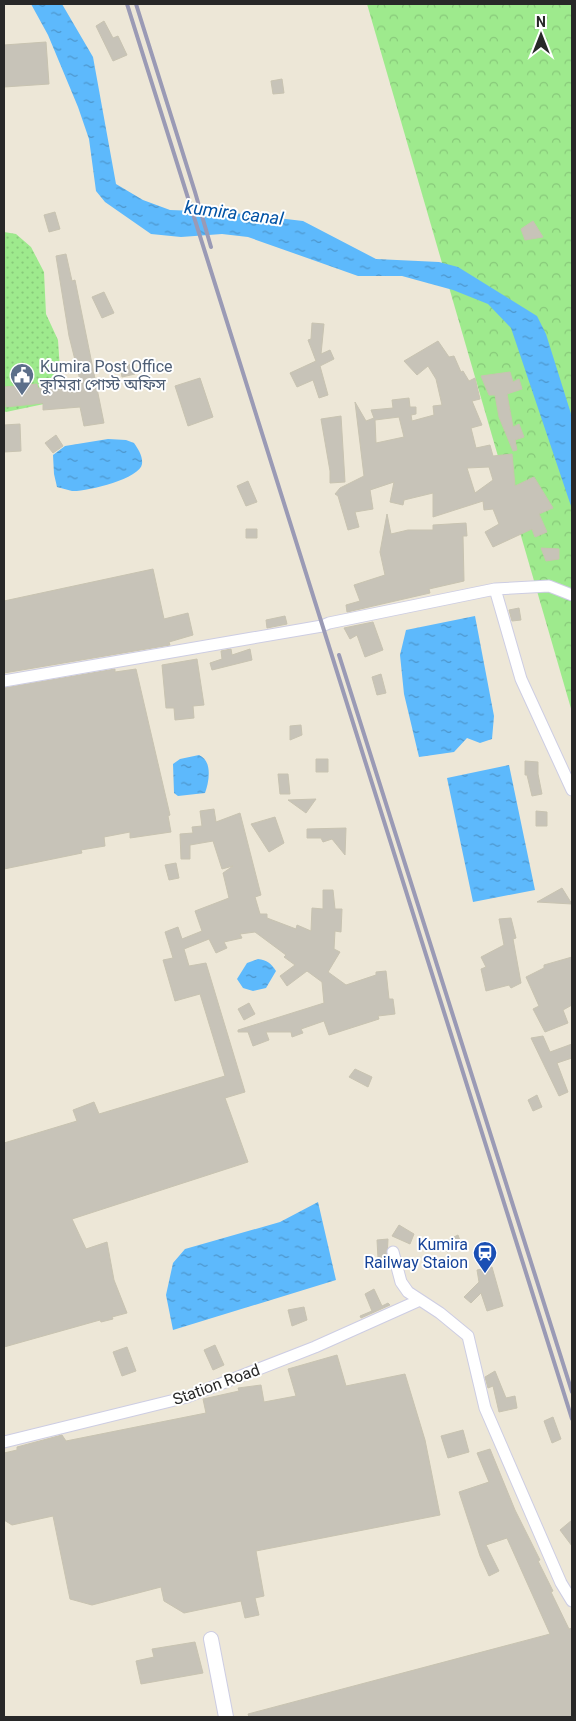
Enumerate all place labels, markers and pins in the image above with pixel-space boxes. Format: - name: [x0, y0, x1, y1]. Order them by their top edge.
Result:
- place label: Kumira Post Office কুমিরা পোস্ট অফিস: [39, 357, 172, 394]
- public building icon: Kumira Post Office কুমিরা পোস্ট অফিস: [9, 362, 35, 396]
- place label: Kumira Railway Staion: [364, 1235, 468, 1272]
- station icon: Kumira Railway Staion: [472, 1240, 498, 1274]

